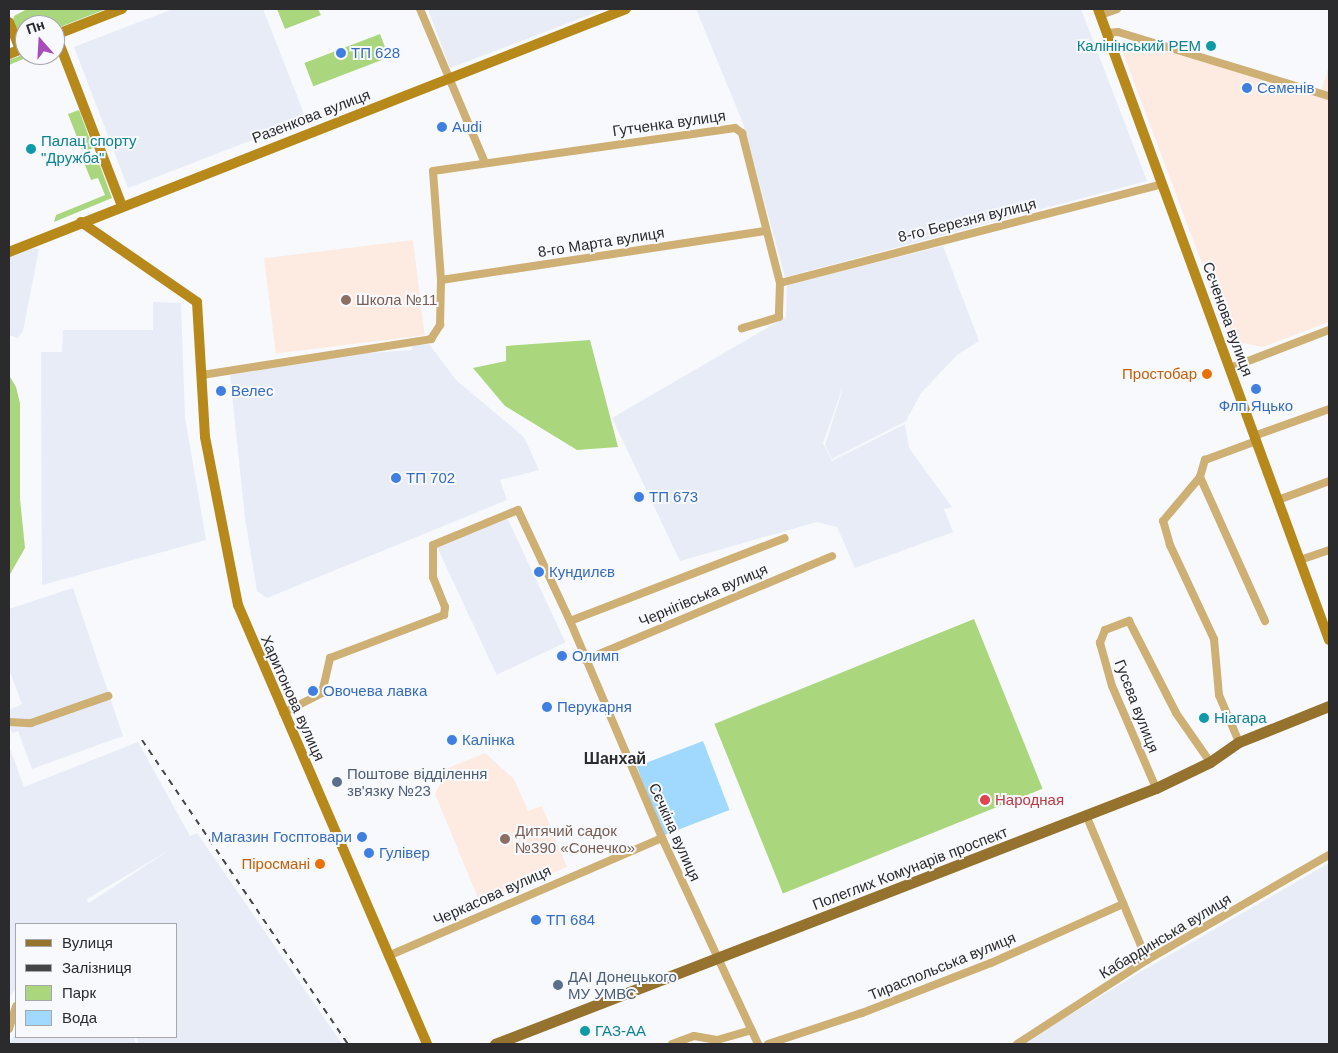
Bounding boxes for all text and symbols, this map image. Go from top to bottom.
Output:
north arrow [15,15,65,65]
text: Пн [24,16,47,37]
place label: Калінінський РЕМ [1077,37,1201,55]
marker: Калінінський РЕМ [1205,40,1217,52]
place label: ТП 628 [351,44,400,62]
marker: ТП 628 [335,47,347,59]
place label: Семенів [1257,79,1314,97]
marker: Семенів [1241,82,1253,94]
street label: Разенкова вулиця [249,85,373,147]
street label: Гутченка вулиця [611,106,727,140]
place label: Audi [452,118,482,136]
marker: Audi [436,121,448,133]
place label: Палац спорту "Дружба" [41,131,136,166]
marker: Палац спорту "Дружба" [25,143,37,155]
street label: 8-го Березня вулиця [896,194,1038,246]
street label: 8-го Марта вулиця [536,223,666,261]
street label: Сєченова вулиця [1199,259,1257,379]
place label: Школа №11 [356,291,437,309]
marker: Школа №11 [340,294,352,306]
place label: Простобар [1122,365,1197,383]
marker: Простобар [1201,368,1213,380]
place label: Велес [231,382,273,400]
marker: Флп Яцько [1250,383,1262,395]
marker: Велес [215,385,227,397]
place label: Флп Яцько [1219,397,1293,415]
place label: ТП 702 [406,469,455,487]
marker: ТП 702 [390,472,402,484]
place label: ТП 673 [649,488,698,506]
marker: ТП 673 [633,491,645,503]
street label: Чернігівська вулиця [636,560,770,630]
place label: Кундилєв [549,563,615,581]
marker: Кундилєв [533,566,545,578]
street label: Харитонова вулиця [257,632,329,764]
place label: Олимп [572,647,619,665]
marker: Олимп [556,650,568,662]
street label: Гусєва вулиця [1111,657,1163,755]
place label: Овочева лавка [323,682,427,700]
marker: Овочева лавка [307,685,319,697]
place label: Перукарня [557,698,632,716]
marker: Перукарня [541,701,553,713]
place label: Ніагара [1214,709,1267,727]
marker: Ніагара [1198,712,1210,724]
place label: Калінка [462,731,515,749]
marker: Калінка [446,734,458,746]
district label: Шанхай [584,749,646,769]
place label: Поштове відділення зв'язку №23 [347,764,487,799]
marker: Поштове відділення зв'язку №23 [331,776,343,788]
street label: Сєчкіна вулиця [645,780,705,884]
place label: Народная [995,791,1064,809]
marker: Народная [979,794,991,806]
place label: Дитячий садок №390 «Сонечко» [515,821,635,856]
street label: Полеглих Комунарів проспект [810,822,1010,914]
place label: Магазин Госптовари [211,828,352,846]
marker: Магазин Госптовари [356,831,368,843]
marker: Дитячий садок №390 «Сонечко» [499,833,511,845]
place label: Гулівер [379,844,430,862]
marker: Гулівер [363,847,375,859]
place label: Піросмані [241,855,310,873]
marker: Піросмані [314,858,326,870]
street label: Черкасова вулиця [430,861,554,929]
street label: Кабардинська вулиця [1096,890,1234,982]
place label: ТП 684 [546,911,595,929]
marker: ТП 684 [530,914,542,926]
legend [15,923,178,1038]
street label: Тираспольська вулиця [866,928,1018,1004]
text: Вулиця [62,934,113,951]
text: Залізниця [62,959,132,976]
place label: ДАІ Донецького МУ УМВС [568,967,677,1002]
marker: ДАІ Донецького МУ УМВС [552,979,564,991]
text: Парк [62,984,96,1001]
text: Вода [62,1009,97,1026]
place label: ГАЗ-АА [595,1022,646,1040]
marker: ГАЗ-АА [579,1025,591,1037]

